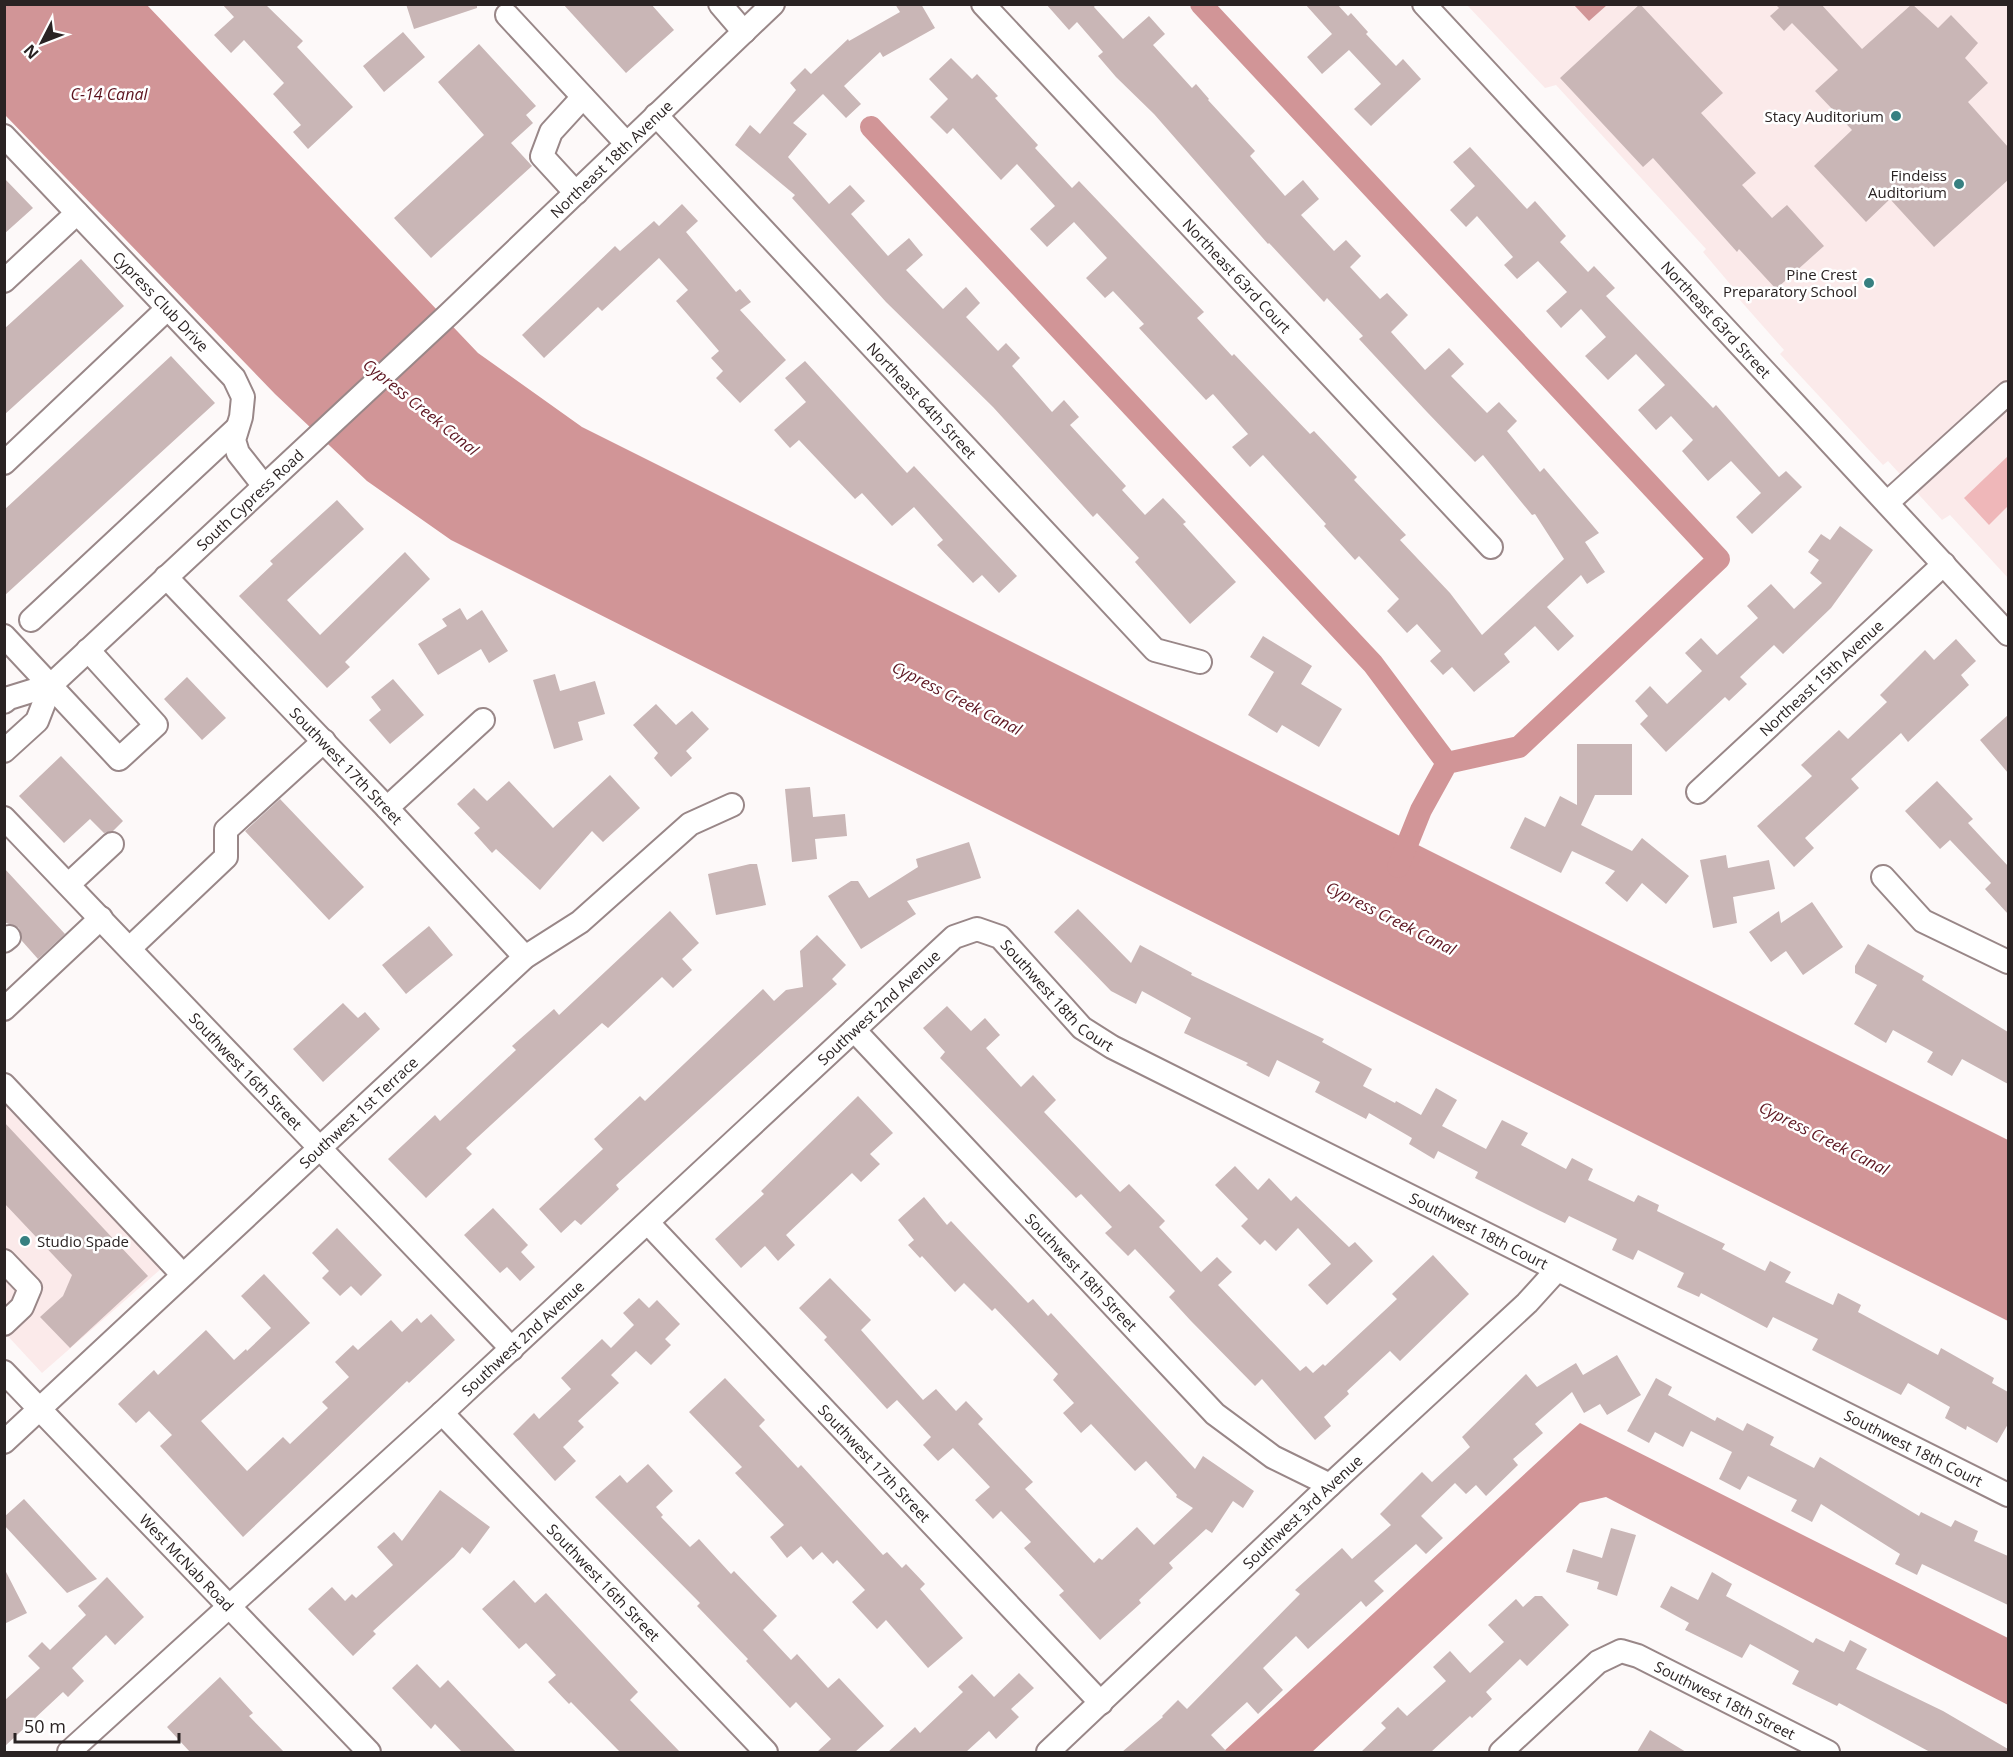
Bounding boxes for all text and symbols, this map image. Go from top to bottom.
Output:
north arrow [12,12,72,72]
text: N [18,40,43,64]
water label: C-14 Canal [71,83,148,105]
street label: Northeast 18th Avenue [546,96,677,222]
place label: Stacy Auditorium [1764,106,1884,126]
marker: Stacy Auditorium [1889,109,1903,123]
place label: Findeiss Auditorium [1868,165,1947,202]
marker: Findeiss Auditorium [1952,177,1966,191]
street label: Northeast 63rd Court [1179,214,1296,337]
street label: Cypress Club Drive [109,247,214,356]
street label: Northeast 63rd Street [1657,257,1776,382]
place label: Pine Crest Preparatory School [1723,264,1857,301]
marker: Pine Crest Preparatory School [1862,276,1876,290]
street label: Northeast 64th Street [863,338,981,463]
water label: Cypress Creek Canal [359,354,484,461]
street label: South Cypress Road [192,445,308,555]
street label: Northeast 15th Avenue [1755,615,1887,740]
water label: Cypress Creek Canal [888,656,1026,741]
street label: Southwest 17th Street [286,703,407,829]
water label: Cypress Creek Canal [1322,876,1460,961]
street label: Southwest 18th Court [997,935,1118,1056]
street label: Southwest 2nd Avenue [813,945,944,1069]
street label: Southwest 16th Street [185,1008,307,1134]
street label: Southwest 1st Terrace [295,1052,422,1173]
water label: Cypress Creek Canal [1755,1096,1893,1181]
street label: Southwest 18th Court [1406,1187,1551,1273]
street label: Southwest 18th Street [1021,1209,1142,1335]
place label: Studio Spade [37,1231,129,1251]
marker: Studio Spade [18,1234,32,1248]
street label: Southwest 2nd Avenue [457,1276,588,1400]
street label: Southwest 17th Street [814,1400,935,1526]
street label: Southwest 18th Court [1841,1405,1986,1491]
street label: Southwest 3rd Avenue [1238,1450,1367,1573]
street label: West McNab Road [135,1509,238,1615]
street label: Southwest 16th Street [543,1519,664,1645]
street label: Southwest 18th Street [1651,1656,1799,1744]
scale bar [15,1706,178,1744]
text: 50 m [24,1714,66,1738]

